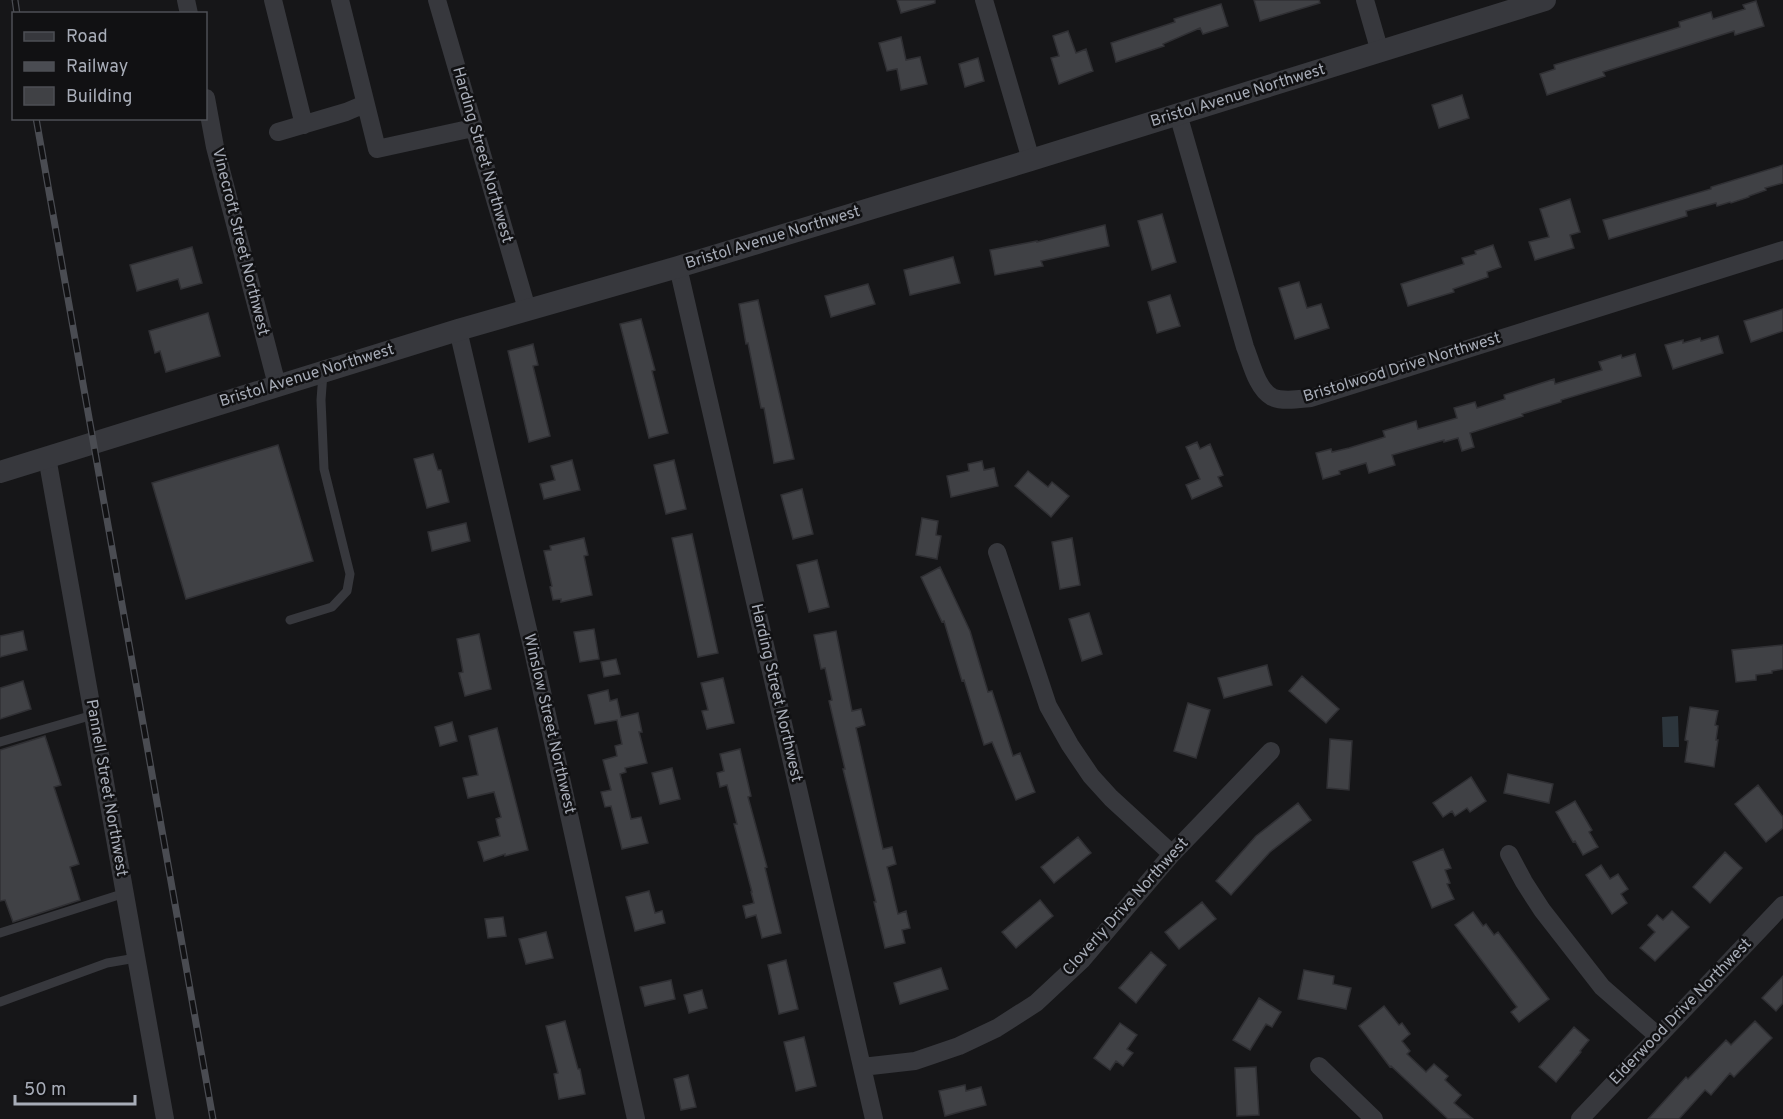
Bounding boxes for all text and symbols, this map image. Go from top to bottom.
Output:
legend [12,12,207,120]
text: Road [66,26,108,49]
text: Railway [66,56,128,79]
street label: Bristol Avenue Northwest [1148,60,1328,132]
street label: Harding Street Northwest [447,65,517,245]
text: Building [66,86,132,109]
street label: Vinecroft Street Northwest [207,146,273,338]
street label: Bristol Avenue Northwest [683,202,863,274]
street label: Bristolwood Drive Northwest [1301,328,1503,408]
street label: Bristol Avenue Northwest [217,340,397,412]
street label: Harding Street Northwest [746,602,806,784]
street label: Winslow Street Northwest [519,632,579,816]
street label: Pannell Street Northwest [81,698,131,878]
street label: Cloverly Drive Northwest [1059,834,1193,980]
street label: Elderwood Drive Northwest [1606,934,1756,1090]
scale bar [15,1068,135,1106]
text: 50 m [24,1079,66,1102]

